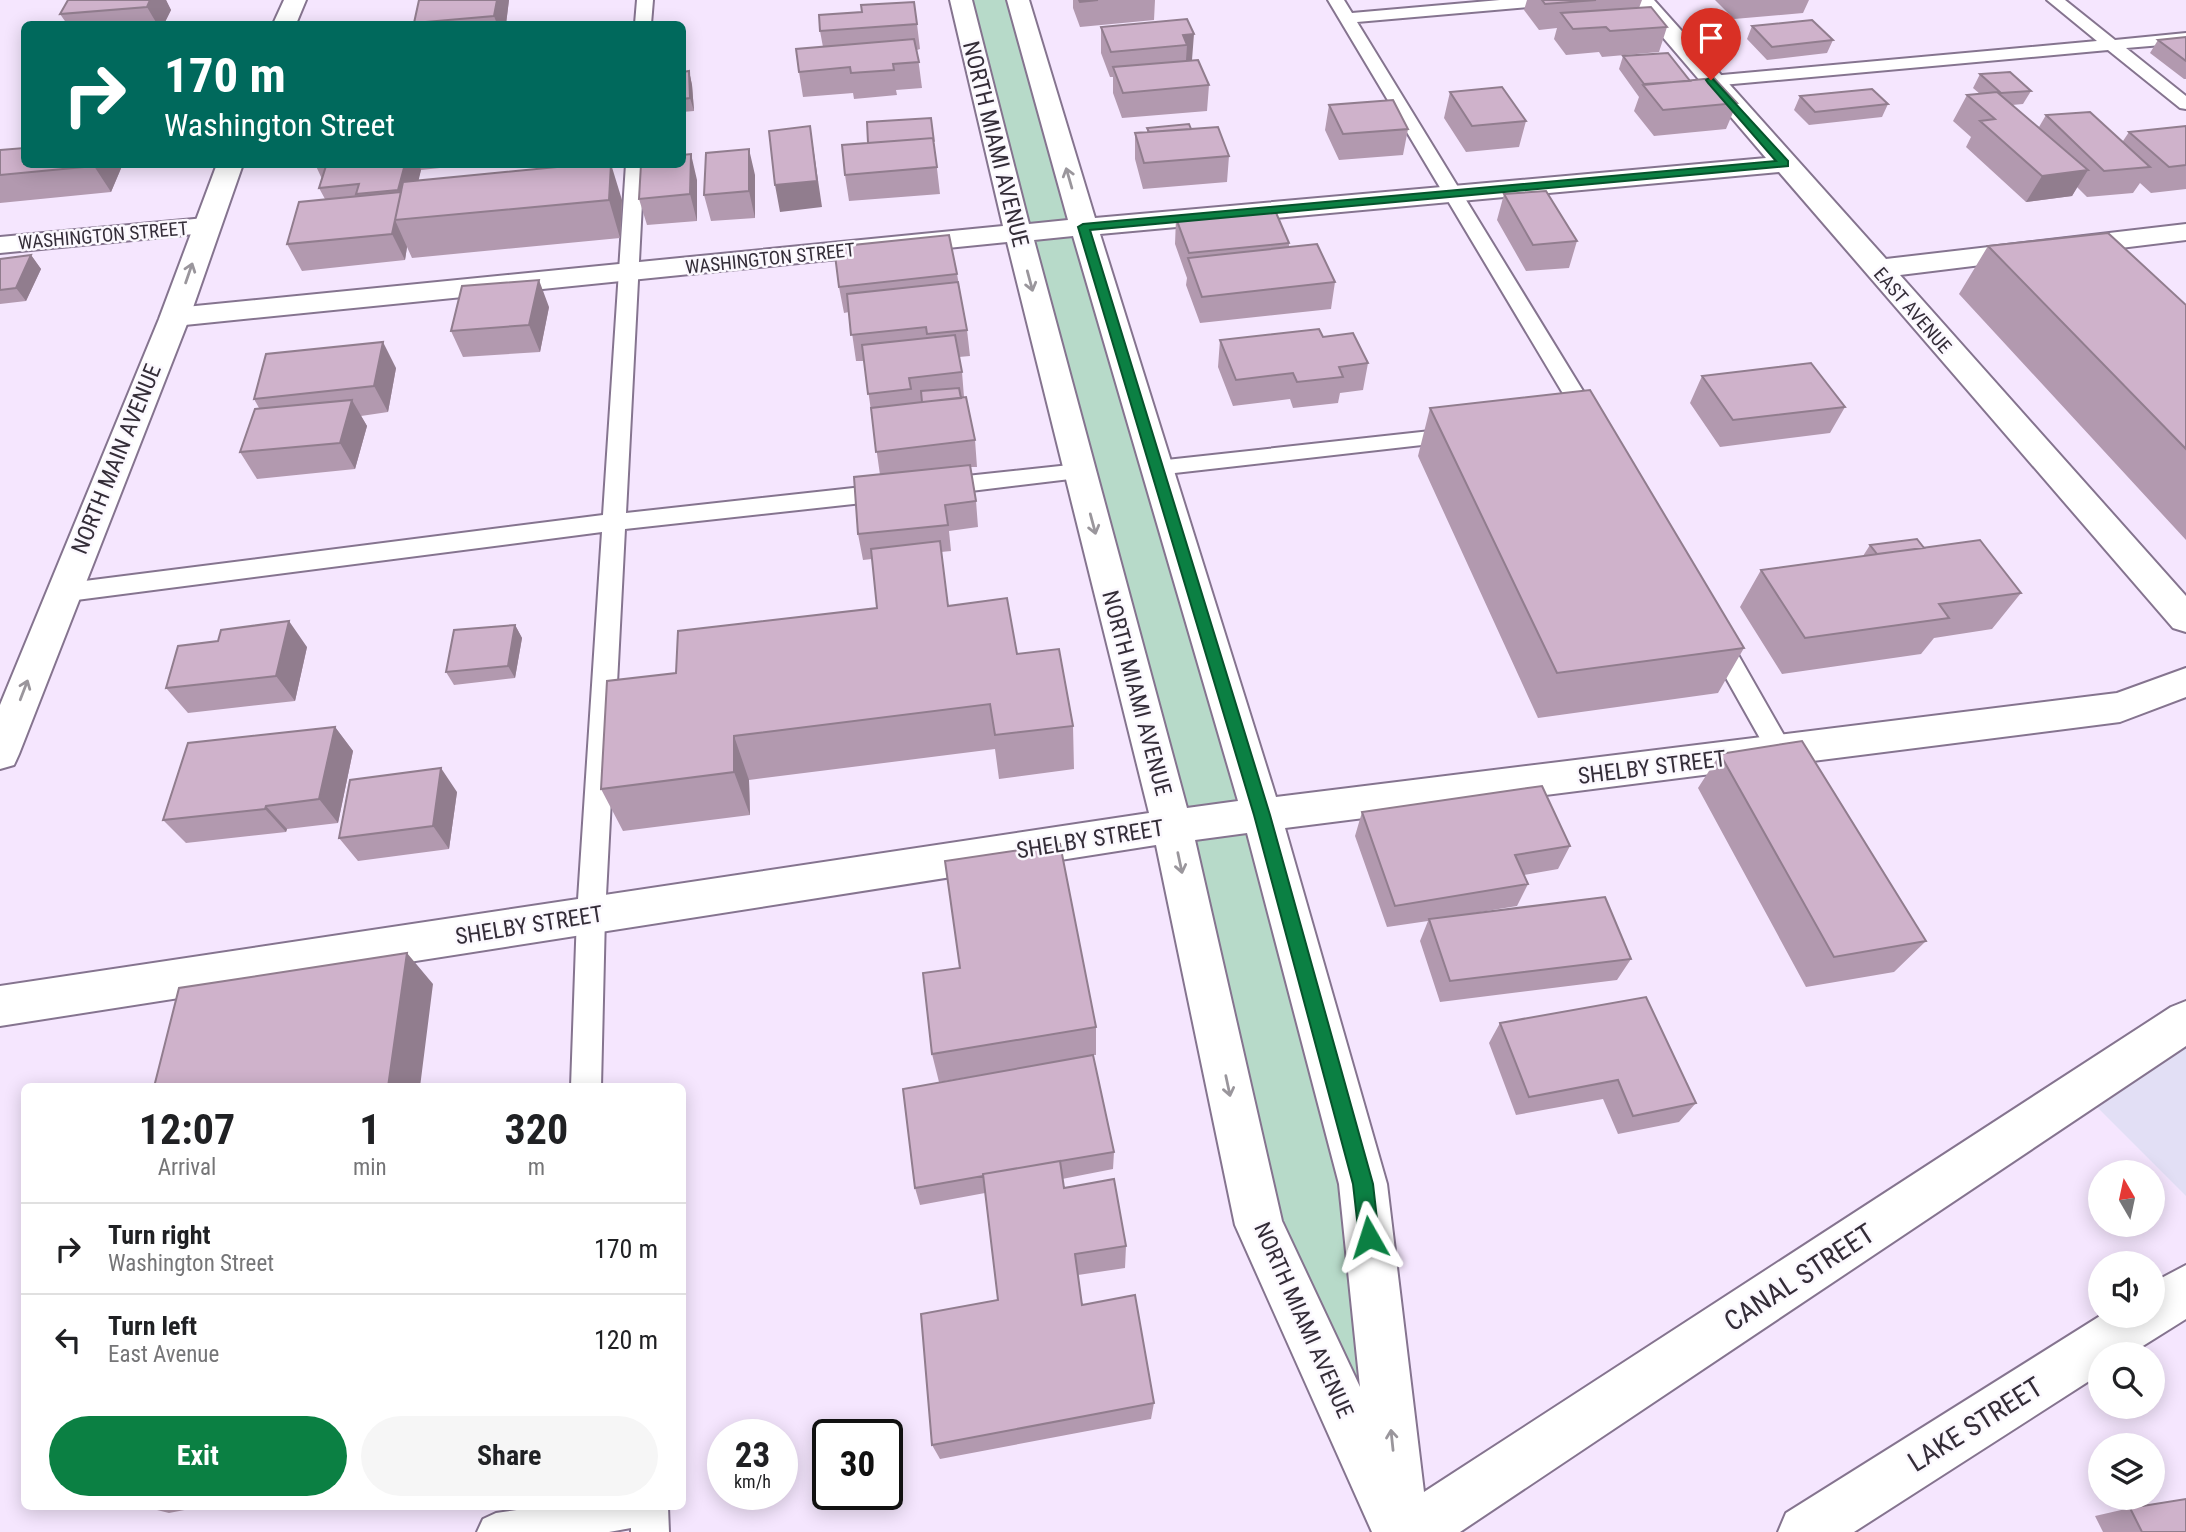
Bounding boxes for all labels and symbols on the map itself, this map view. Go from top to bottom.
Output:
pin [1681,8,1741,80]
street label: NORTH MIAMI AVENUE [957,38,1034,250]
one-way arrow [1062,167,1075,189]
street label: WASHINGTON STREET [17,217,189,254]
street label: WASHINGTON STREET [684,238,856,279]
one-way arrow [184,263,197,285]
street label: EAST AVENUE [1869,263,1956,358]
one-way arrow [1024,269,1037,291]
street label: NORTH MAIN AVENUE [66,360,167,558]
one-way arrow [1087,513,1100,535]
street label: NORTH MIAMI AVENUE [1096,588,1177,799]
one-way arrow [19,679,32,701]
street label: SHELBY STREET [1576,745,1728,790]
street label: SHELBY STREET [1014,815,1166,864]
one-way arrow [1174,852,1187,874]
street label: SHELBY STREET [453,901,605,950]
one-way arrow [1222,1074,1236,1097]
north arrow [2088,1160,2165,1237]
position arrow [1332,1200,1406,1274]
street label: CANAL STREET [1718,1217,1880,1338]
street label: NORTH MIAMI AVENUE [1248,1218,1359,1422]
street label: LAKE STREET [1902,1370,2048,1479]
speed limit sign: 30 [812,1419,903,1510]
one-way arrow [1385,1429,1398,1452]

